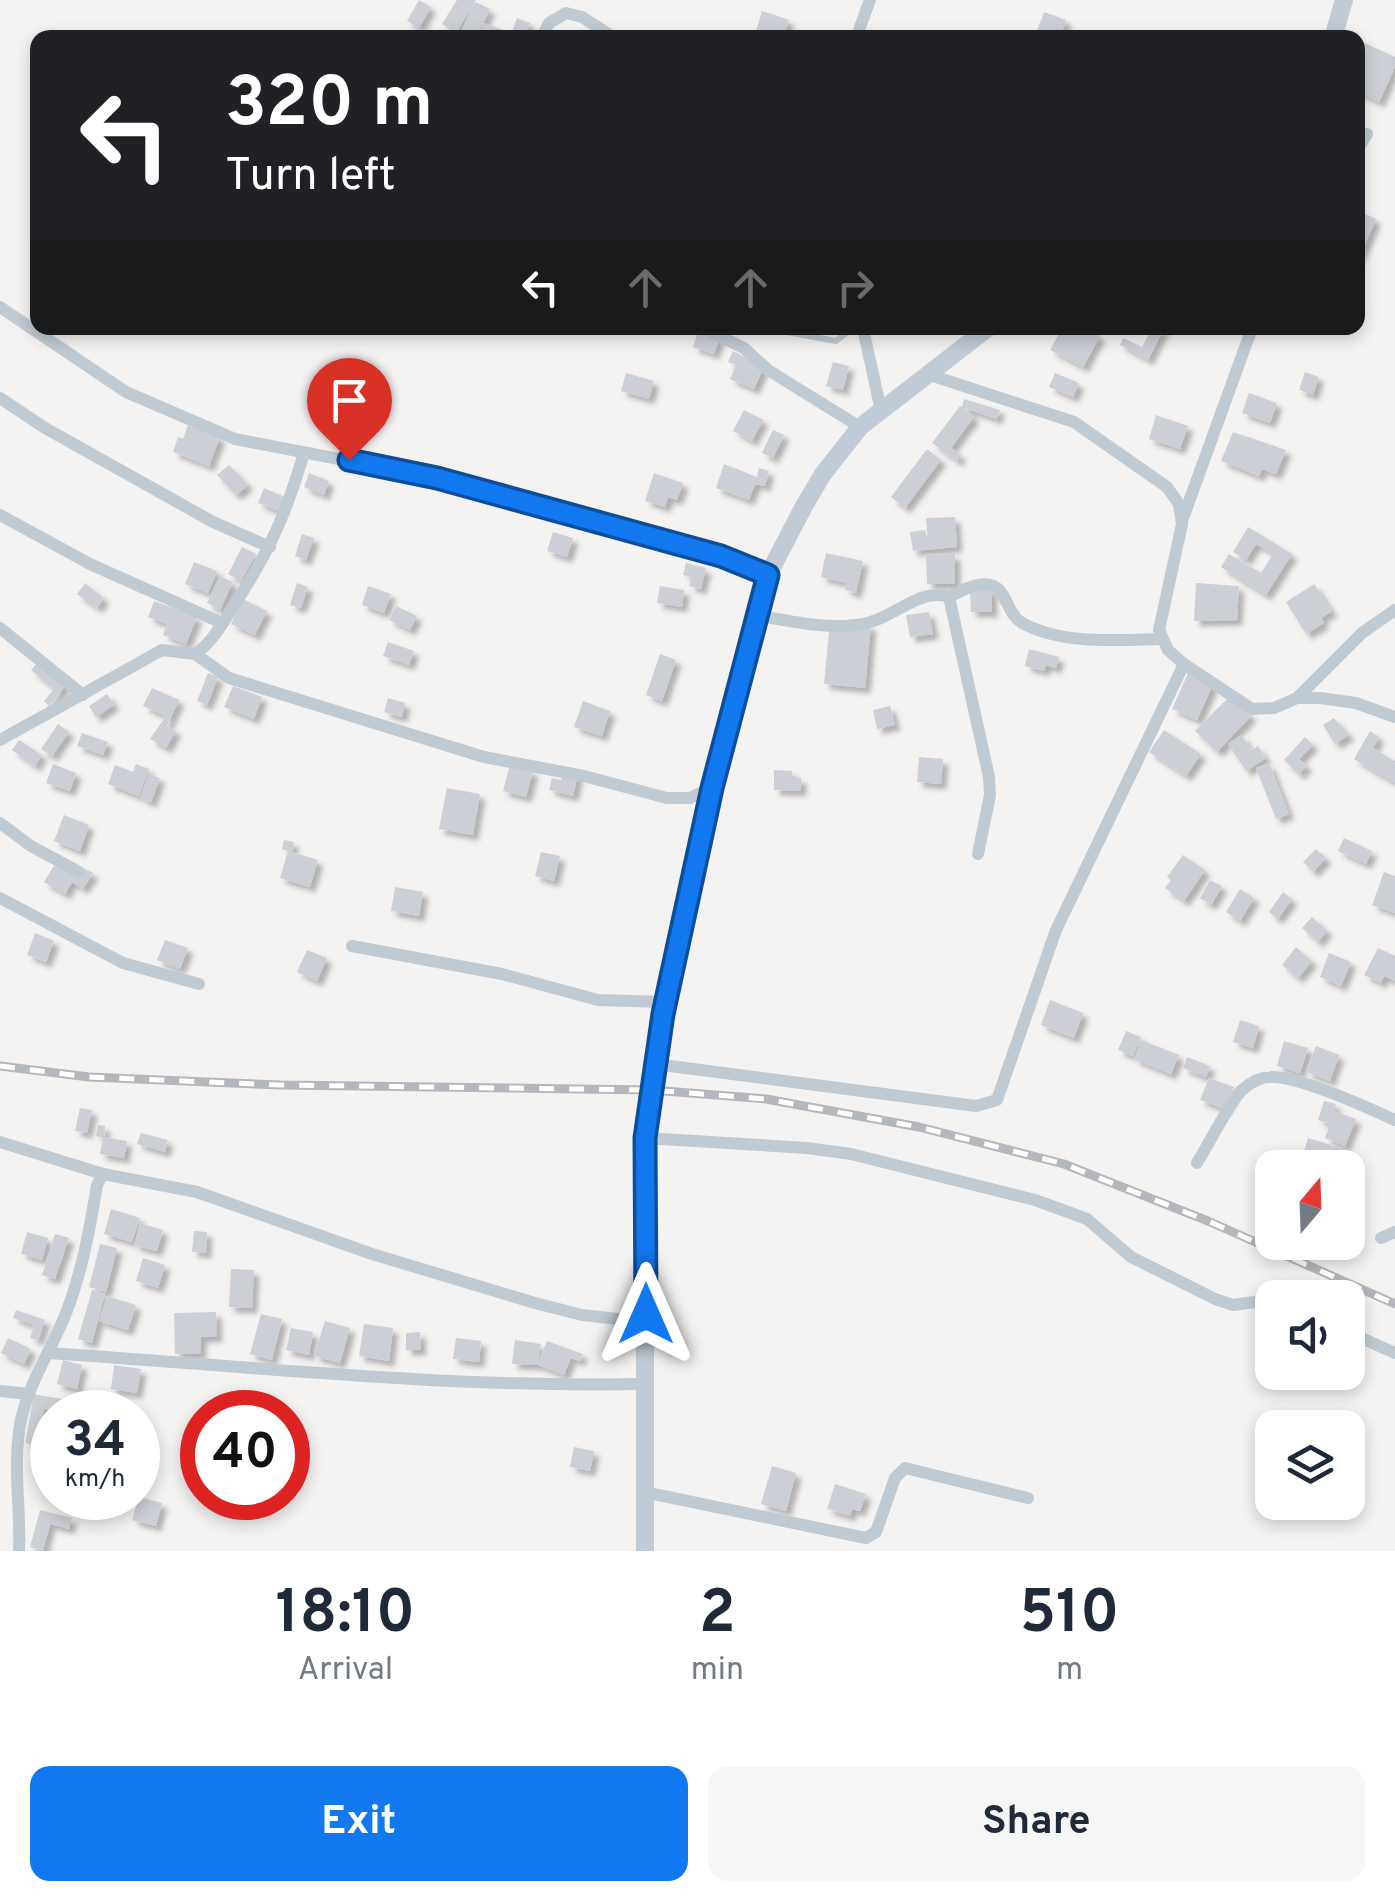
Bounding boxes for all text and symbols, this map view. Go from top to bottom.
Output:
text: 320 m [225,62,433,151]
icon: left [60,70,190,200]
text: Turn left [225,149,396,206]
icon: left [513,260,568,315]
icon: ahead [618,260,673,315]
icon: ahead [723,260,778,315]
icon: right [828,260,883,315]
pin [307,358,392,461]
icon: arrive [322,373,377,428]
north arrow [1255,1150,1365,1260]
map controls [1255,1150,1365,1520]
position arrow [594,1262,698,1366]
button: sound [1255,1280,1365,1390]
speed limit sign: 40 [180,1390,310,1520]
button: layers [1255,1410,1365,1520]
text: 34 [64,1411,126,1474]
text: km/h [65,1464,125,1496]
text: 18:10 [275,1578,415,1654]
text: 2 [699,1578,736,1654]
text: 510 [1019,1578,1120,1654]
text: Arrival [298,1651,393,1691]
text: min [691,1651,744,1691]
text: m [1056,1651,1083,1691]
button: Exit [30,1766,688,1881]
button: Share [708,1766,1365,1881]

